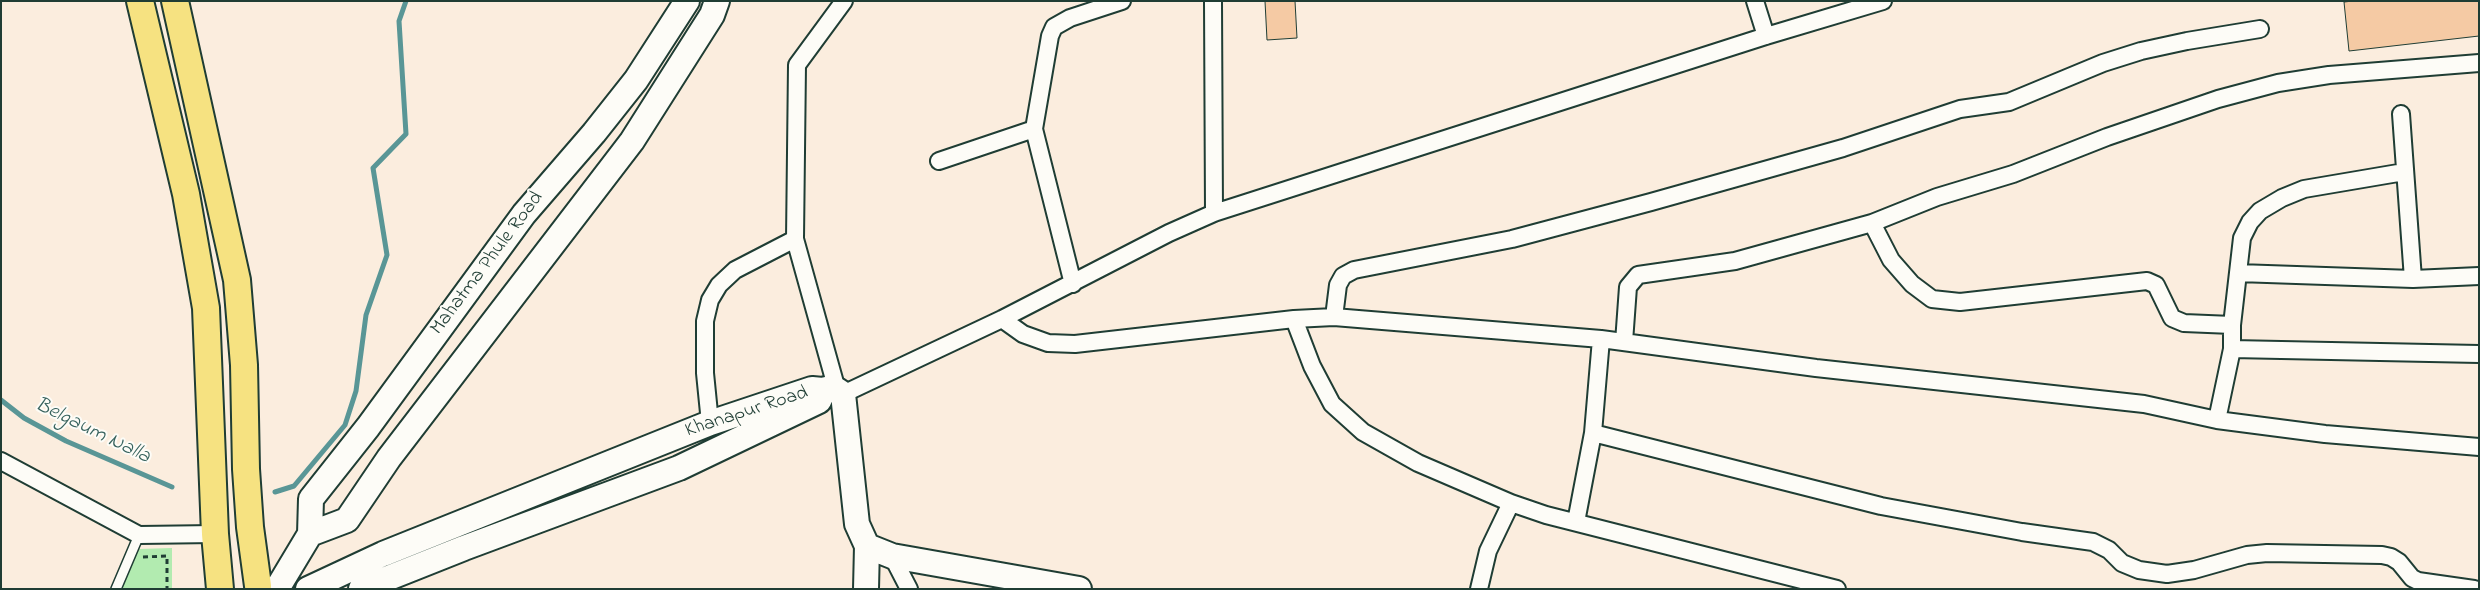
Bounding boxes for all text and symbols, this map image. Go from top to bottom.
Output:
street label: Mahatma Phule Road [426,188,550,340]
street label: Khanapur Road [683,382,811,444]
water label: Belgaum Nalla [30,393,154,471]

